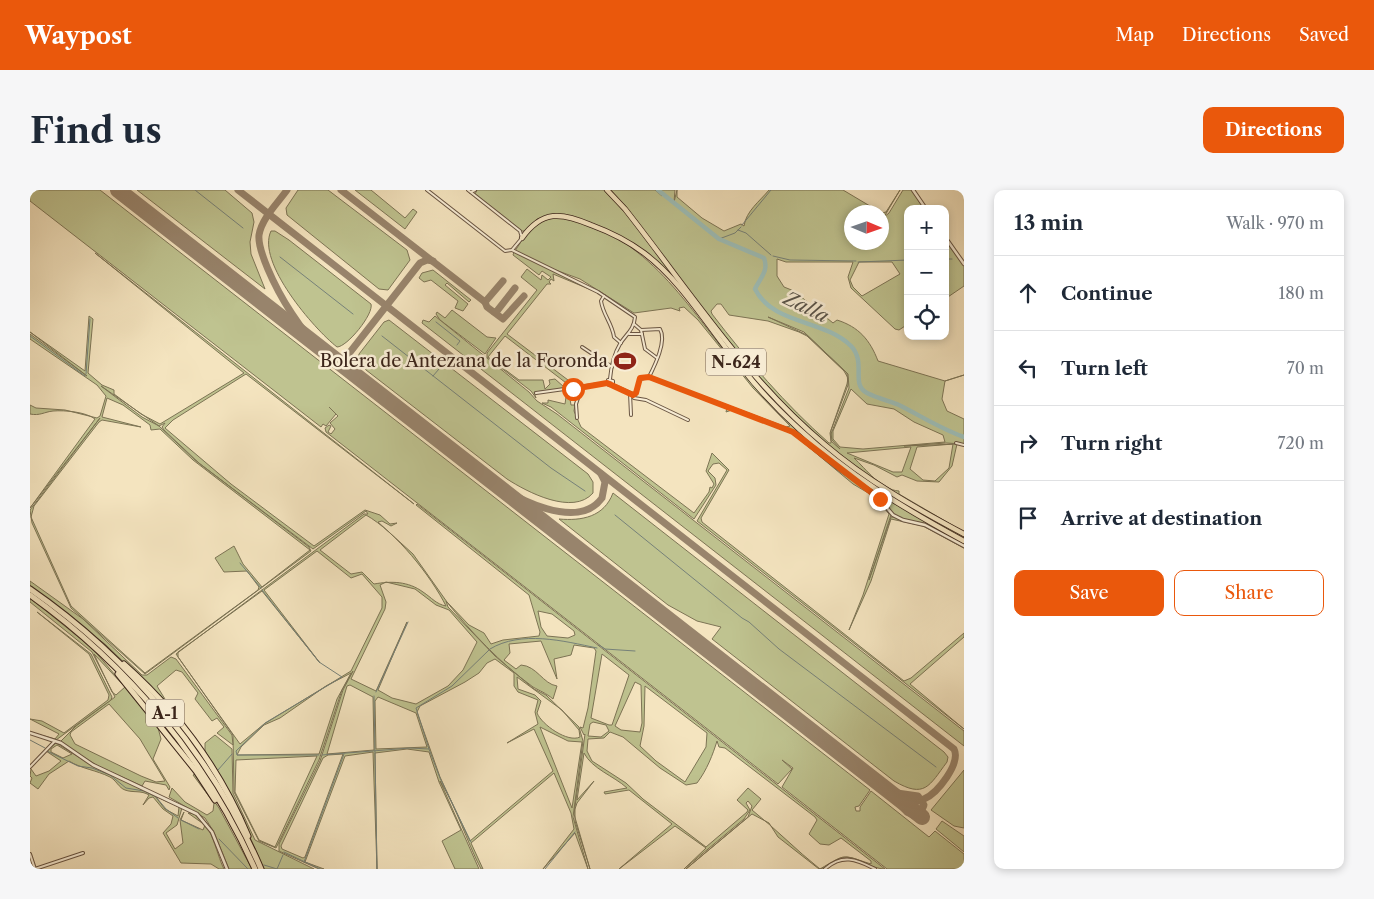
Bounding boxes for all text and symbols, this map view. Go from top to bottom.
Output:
text: Waypost [25,21,132,50]
text: Map [1115,24,1154,46]
text: Directions [1182,24,1271,46]
text: Saved [1299,24,1349,46]
button: Directions [1203,107,1344,153]
text: Find us [30,109,162,152]
north arrow [844,205,889,250]
map controls [904,205,949,340]
button: + [904,205,949,250]
text: 13 min [1014,210,1083,235]
text: Walk · 970 m [1226,213,1324,233]
button: − [904,250,949,295]
icon: ahead [1014,279,1042,307]
text: Continue [1061,282,1153,305]
text: 180 m [1278,283,1324,303]
water label: Zalla [779,286,833,328]
button: locate [904,295,949,340]
sports icon: Bolera de Antezana de la Foronda [612,348,638,374]
road number: N-624 [706,348,766,376]
place label: Bolera de Antezana de la Foronda [320,350,608,372]
icon: left [1014,354,1042,382]
text: Turn left [1061,357,1148,380]
text: 70 m [1287,358,1324,378]
route start [562,378,585,401]
icon: right [1014,429,1042,457]
text: Turn right [1061,432,1162,455]
text: 720 m [1278,433,1324,453]
route end [869,488,892,511]
icon: arrive [1014,504,1042,532]
text: Arrive at destination [1061,507,1262,530]
button: Save [1014,570,1164,616]
button: Share [1174,570,1324,616]
road number: A-1 [146,699,184,726]

